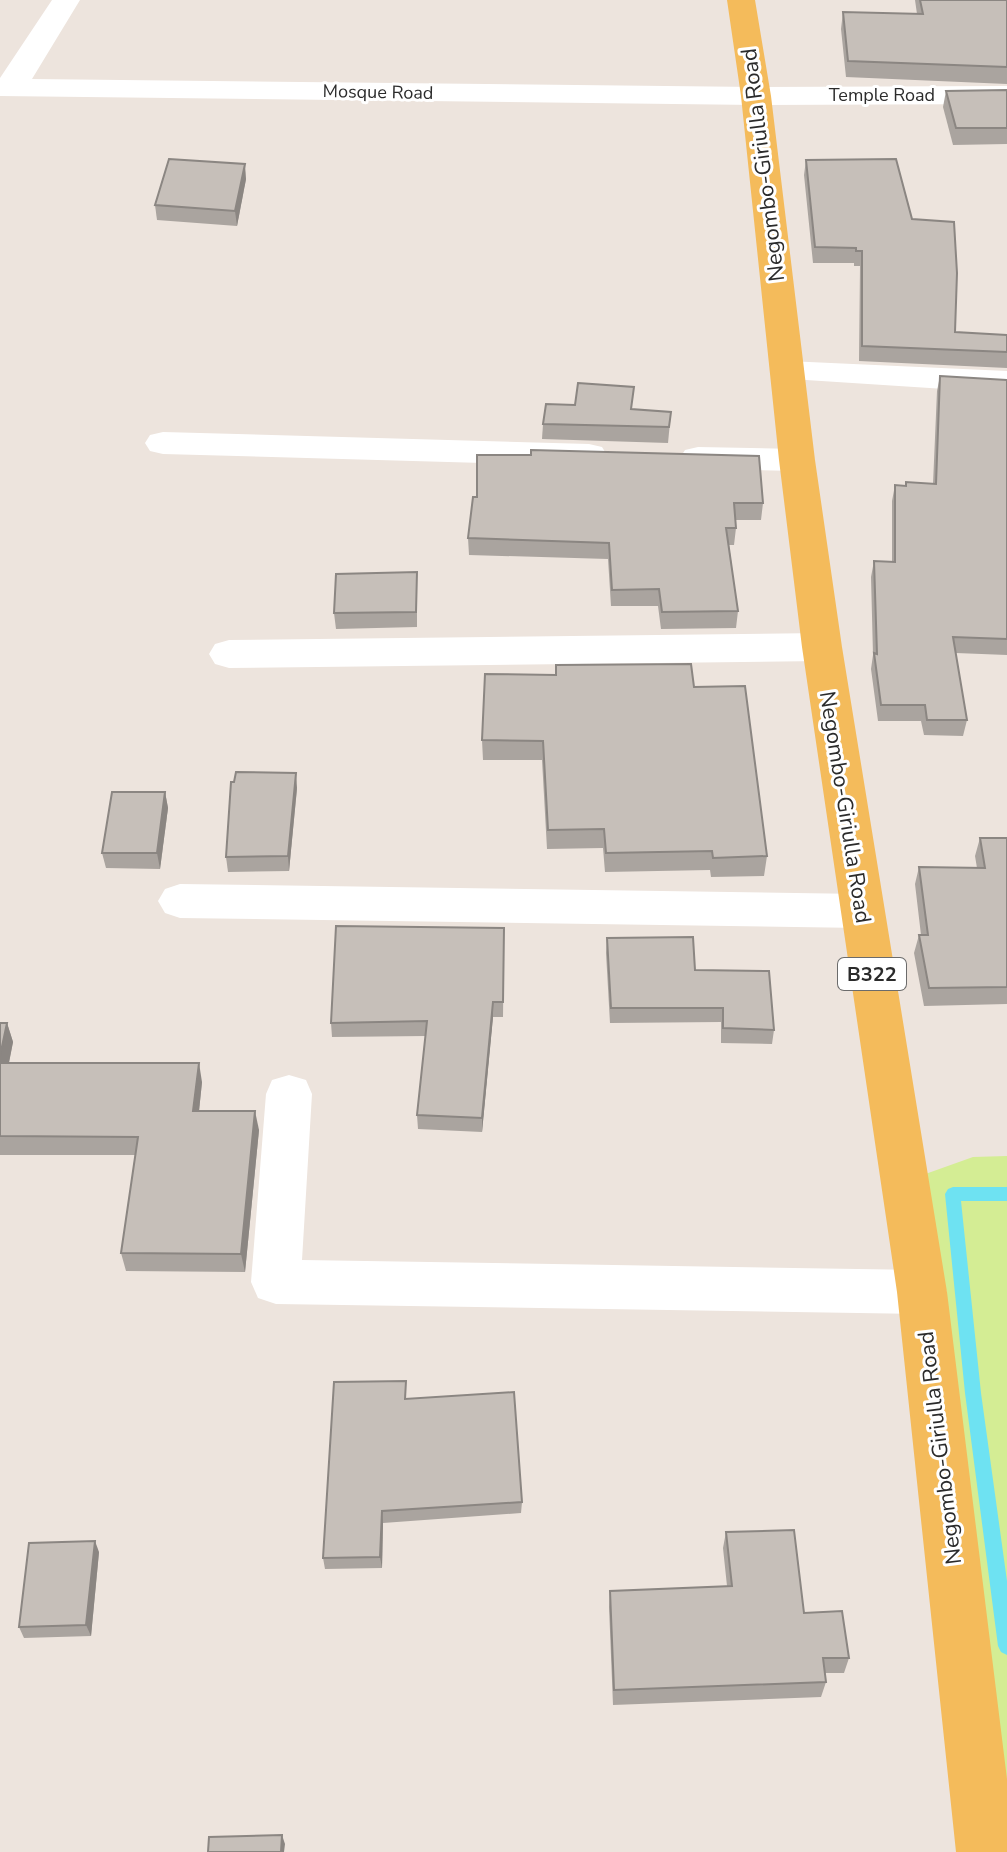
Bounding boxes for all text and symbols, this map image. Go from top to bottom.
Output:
street label: Negombo-Giriulla Road [734,47,792,283]
street label: Mosque Road [322,79,434,105]
street label: Temple Road [829,83,935,107]
street label: Negombo-Giriulla Road [812,689,878,925]
road number: B322 [838,958,906,990]
street label: Negombo-Giriulla Road [911,1330,969,1566]

